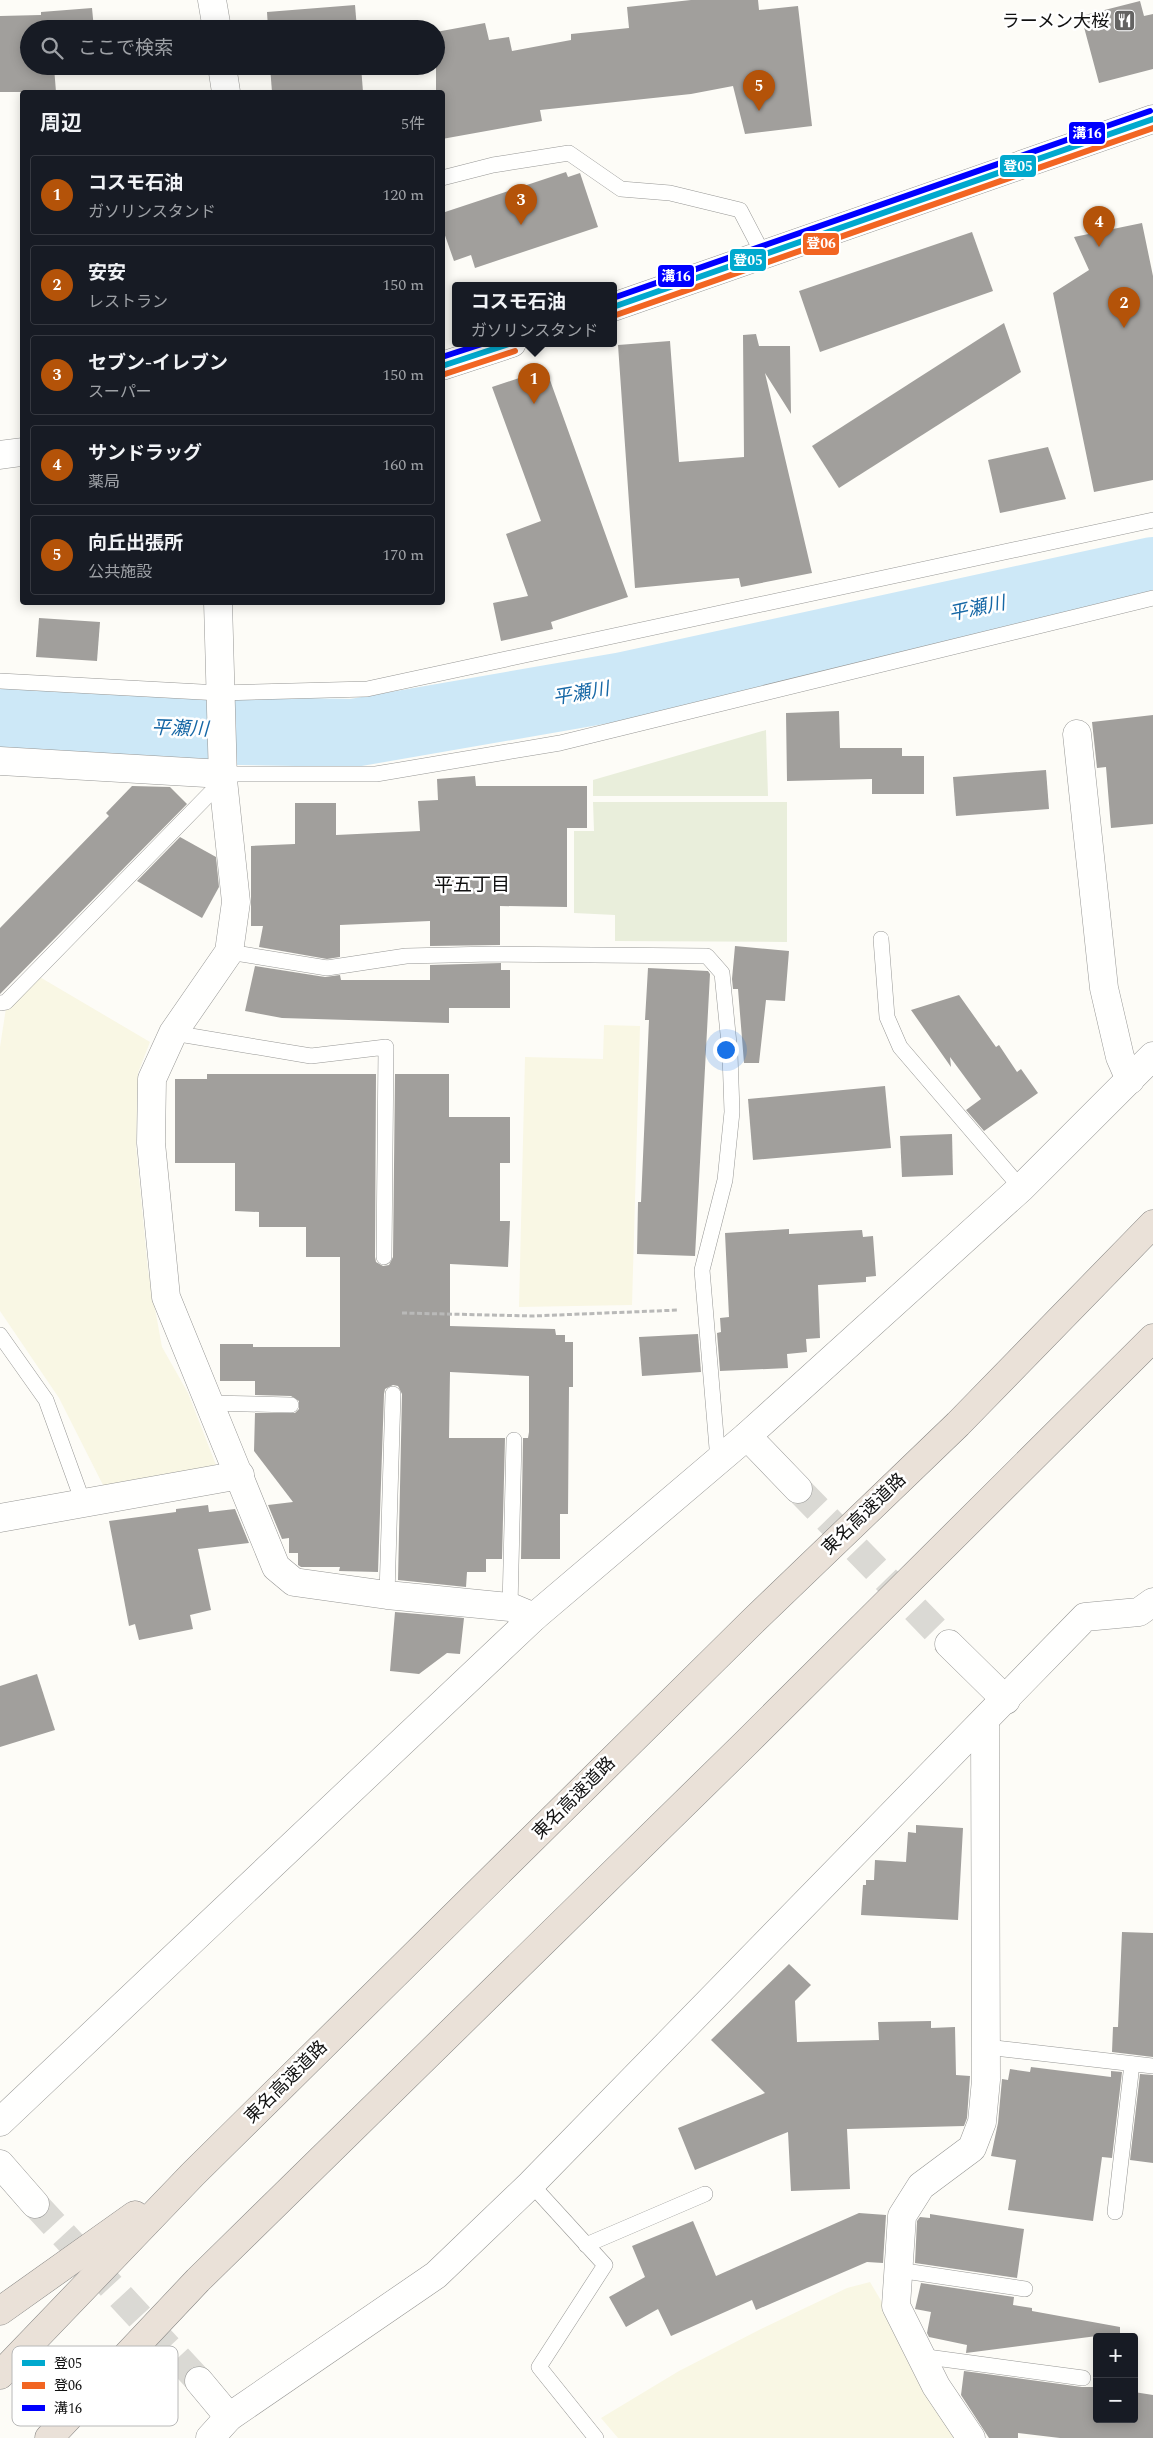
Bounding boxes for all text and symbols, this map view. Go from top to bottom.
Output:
place label: ラーメン大桜 [1002,8,1109,35]
restaurant icon: ラーメン大桜 [1113,9,1137,33]
search box [20,20,445,75]
icon: search [38,34,66,62]
text: ここで検索 [78,34,173,63]
pin: 5 [743,70,775,111]
text: 周辺 [40,108,82,140]
text: 5件 [401,112,425,136]
line badge: 溝16 [1068,121,1106,145]
text: 溝16 [1072,123,1102,144]
line badge: 登05 [999,154,1037,178]
text: 登05 [1003,156,1033,177]
text: コスモ石油 [88,169,183,198]
text: 1 [53,183,61,207]
text: 120 m [382,183,424,207]
pin: 3 [505,184,537,225]
text: ガソリンスタンド [88,200,216,224]
pin: 4 [1083,206,1115,247]
line badge: 登06 [802,232,840,256]
text: 登06 [806,233,836,254]
line badge: 登05 [729,248,767,272]
text: 登05 [733,250,763,271]
text: 安安 [88,259,126,288]
line badge: 溝16 [657,264,695,288]
text: 溝16 [661,266,691,287]
text: 2 [53,273,61,297]
text: 150 m [382,273,424,297]
popup [452,282,617,347]
pin: 2 [1108,287,1140,328]
text: コスモ石油 [471,288,566,317]
text: レストラン [88,290,168,314]
text: ガソリンスタンド [471,319,598,343]
text: セブン-イレブン [88,349,228,378]
text: 3 [53,363,61,387]
text: 150 m [382,363,424,387]
pin: 1 [518,363,550,404]
text: スーパー [88,380,152,404]
text: サンドラッグ [88,439,202,468]
text: 4 [53,453,61,477]
text: 160 m [382,453,424,477]
text: 薬局 [88,470,120,494]
text: 向丘出張所 [88,529,183,558]
text: 5 [53,543,61,567]
text: 170 m [382,543,424,567]
text: 公共施設 [88,560,152,584]
water label: 平瀬川 [946,588,1010,629]
water label: 平瀬川 [550,674,614,713]
water label: 平瀬川 [151,714,211,745]
district label: 平五丁目 [434,871,510,900]
your location [713,1037,739,1063]
street label: 東名高速道路 [816,1467,912,1561]
street label: 東名高速道路 [526,1750,622,1846]
street label: 東名高速道路 [238,2034,334,2130]
map controls [1093,2333,1138,2423]
button: + [1093,2333,1138,2378]
legend [12,2346,178,2426]
text: 登05 [54,2353,82,2374]
text: 登06 [54,2375,82,2396]
button: − [1093,2378,1138,2423]
text: 溝16 [54,2398,82,2419]

